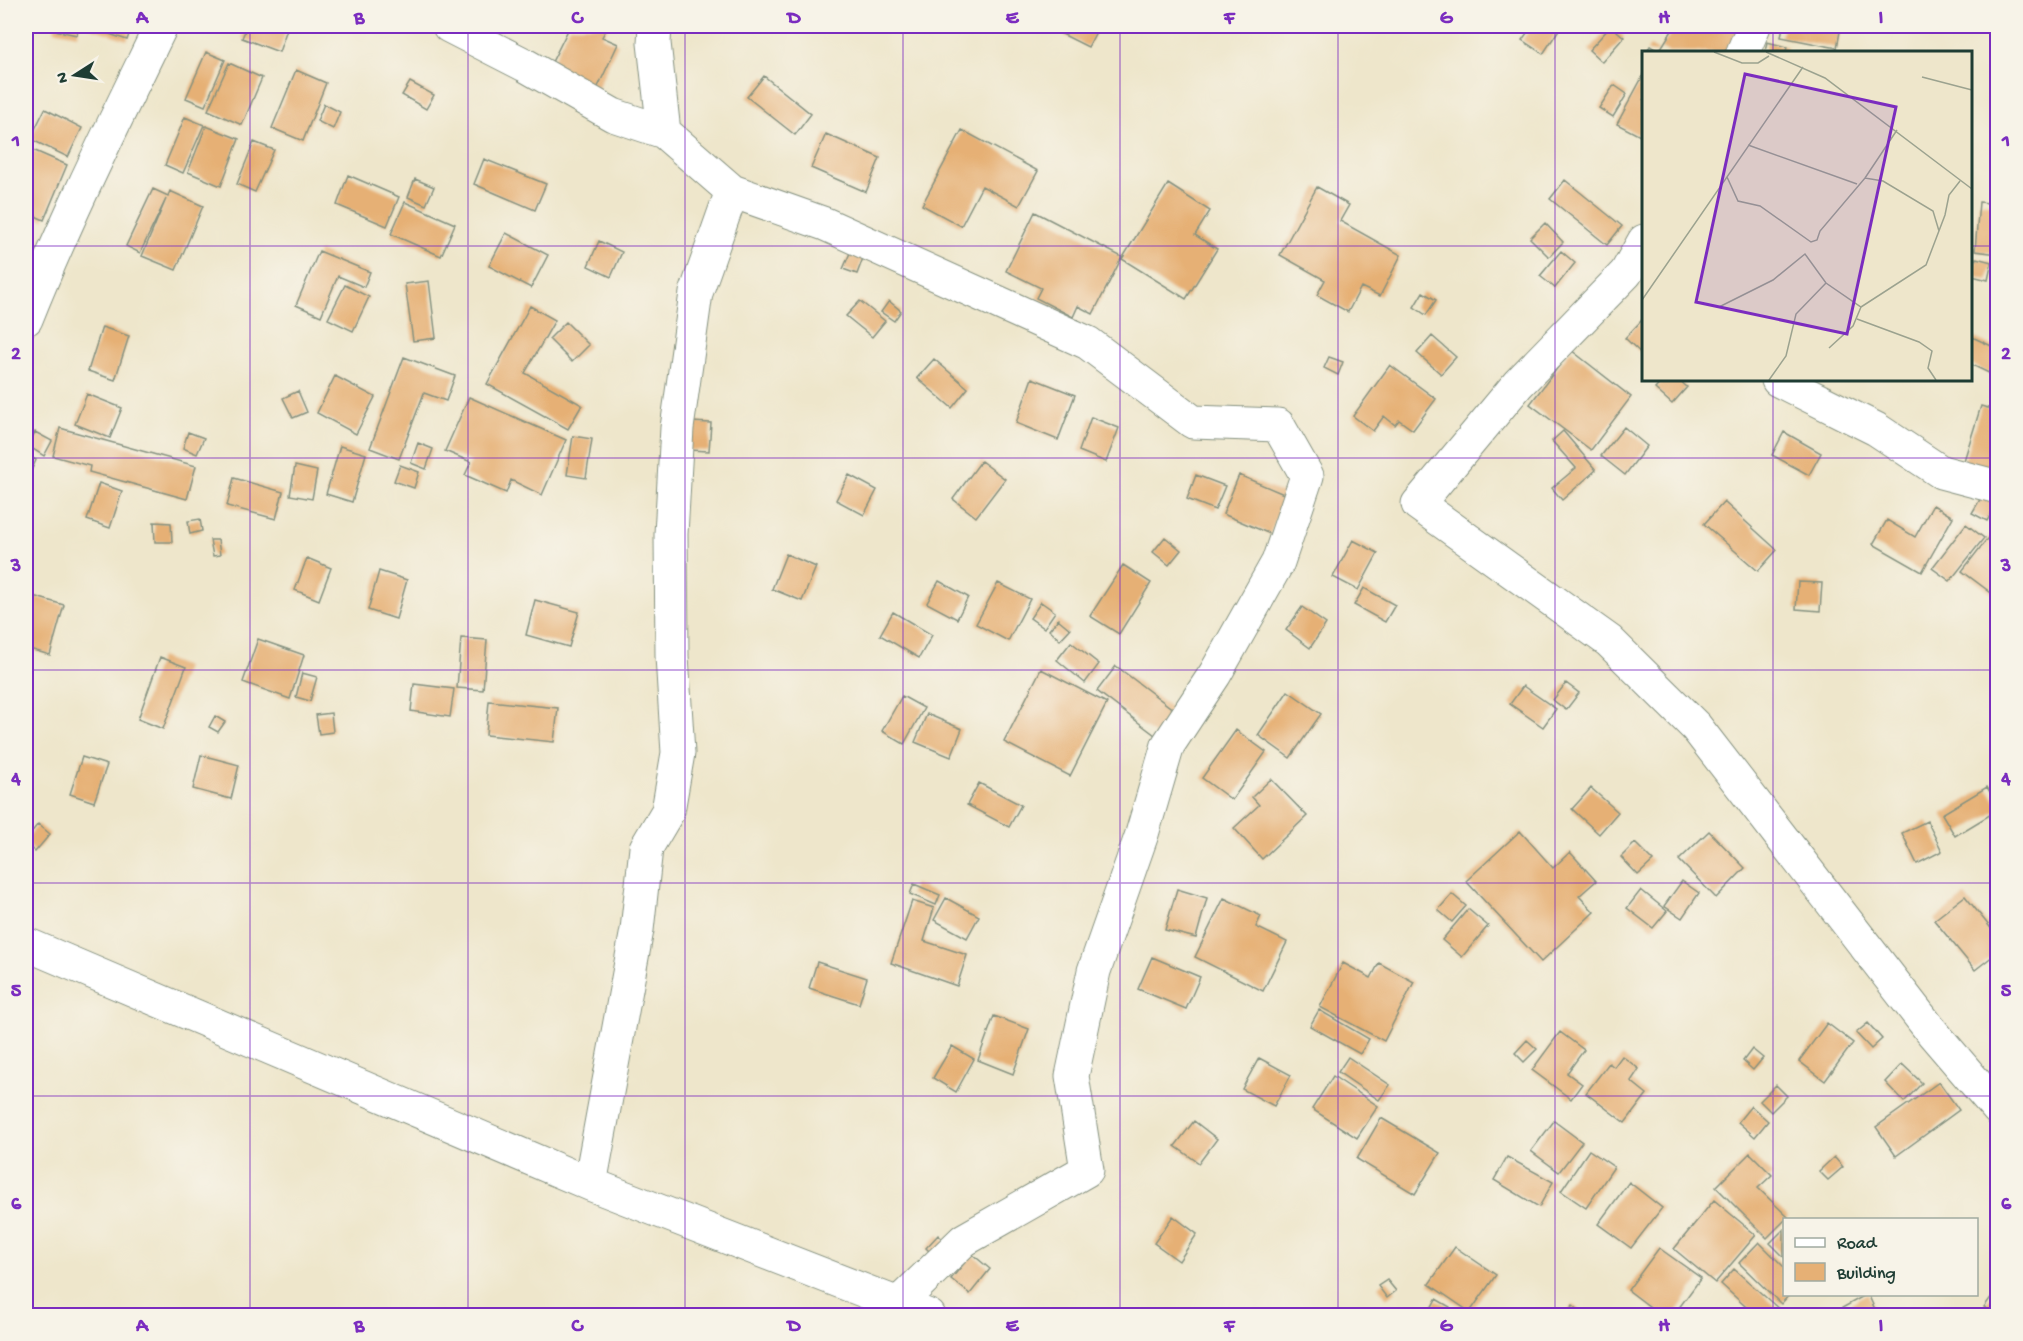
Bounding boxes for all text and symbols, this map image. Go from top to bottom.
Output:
text: A [135,8,150,31]
text: B [353,8,365,31]
text: C [571,8,585,31]
text: D [785,8,801,31]
text: E [1006,8,1020,31]
text: F [1223,8,1236,31]
text: G [1440,8,1454,31]
text: H [1658,8,1670,31]
text: I [1879,8,1884,31]
north arrow [45,45,105,105]
inset map [1642,51,1972,381]
text: N [53,70,74,84]
text: 1 [11,131,20,154]
text: 1 [2001,131,2010,154]
text: 2 [11,344,21,367]
text: 2 [2001,344,2011,367]
text: 3 [10,556,21,579]
text: 3 [2000,556,2011,579]
text: 4 [10,769,21,792]
text: 4 [2000,769,2011,792]
text: 5 [11,981,22,1004]
text: 5 [2001,981,2012,1004]
text: 6 [11,1194,22,1217]
text: 6 [2001,1194,2012,1217]
legend [1783,1218,1978,1296]
text: Road [1837,1234,1878,1255]
text: Building [1836,1264,1896,1285]
text: A [135,1316,150,1339]
text: B [353,1316,365,1339]
text: C [571,1316,585,1339]
text: D [785,1316,801,1339]
text: E [1006,1316,1020,1339]
text: F [1223,1316,1236,1339]
text: G [1440,1316,1454,1339]
text: H [1658,1316,1670,1339]
text: I [1879,1316,1884,1339]

